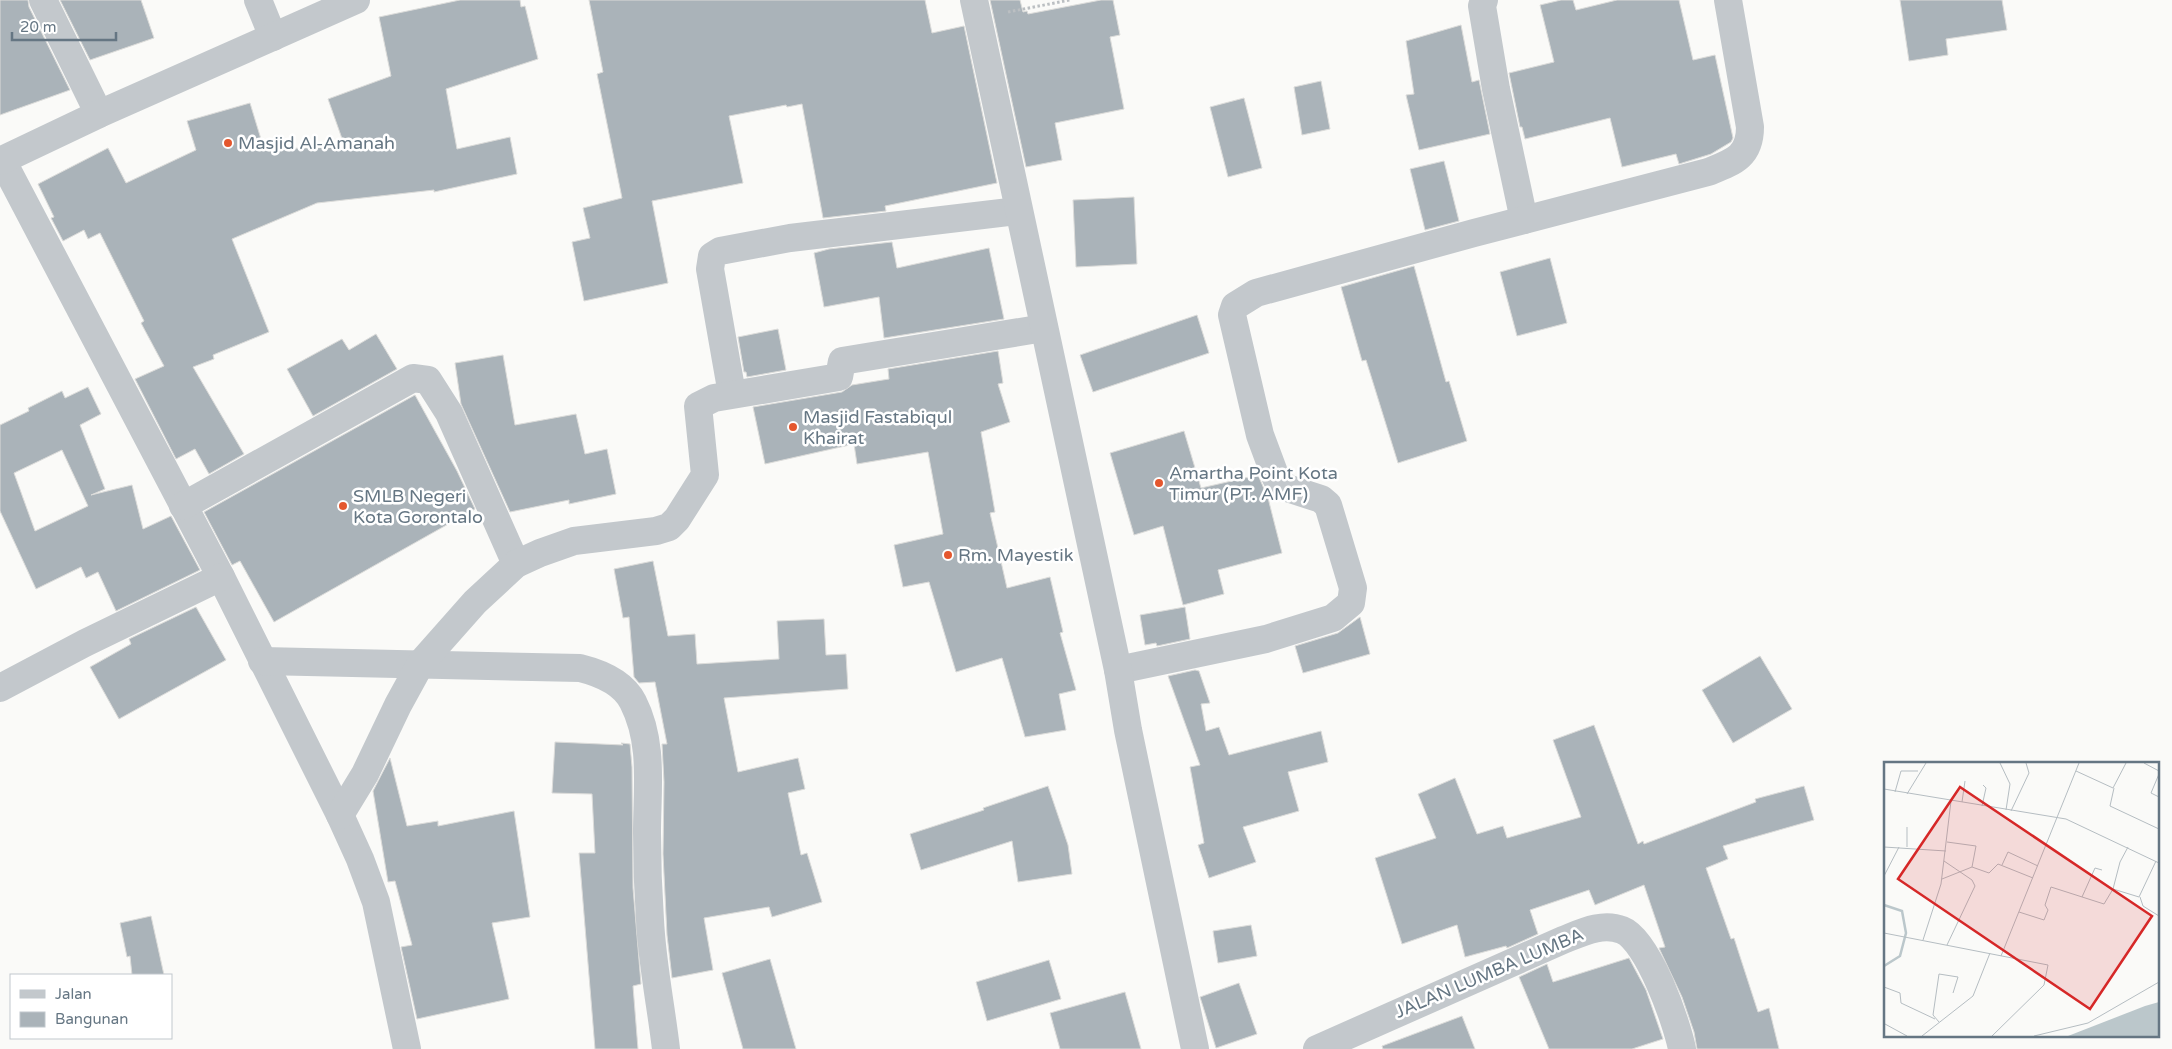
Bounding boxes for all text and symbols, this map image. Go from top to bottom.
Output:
scale bar [12,10,116,42]
text: 20 m [20,18,57,36]
place label: Masjid Al-Amanah [238,132,395,154]
marker: Masjid Al-Amanah [222,137,234,149]
place label: Masjid Fastabiqul Khairat [803,406,952,449]
marker: Masjid Fastabiqul Khairat [787,421,799,433]
place label: Amartha Point Kota Timur (PT. AMF) [1169,462,1338,505]
marker: Amartha Point Kota Timur (PT. AMF) [1153,477,1165,489]
place label: SMLB Negeri Kota Gorontalo [353,485,483,528]
marker: SMLB Negeri Kota Gorontalo [337,500,349,512]
place label: Rm. Mayestik [958,544,1074,566]
marker: Rm. Mayestik [942,549,954,561]
inset map [1884,762,2160,1036]
street label: JALAN LUMBA LUMBA [1391,923,1587,1023]
legend [10,974,172,1039]
text: Jalan [55,985,92,1003]
text: Bangunan [55,1010,128,1028]

